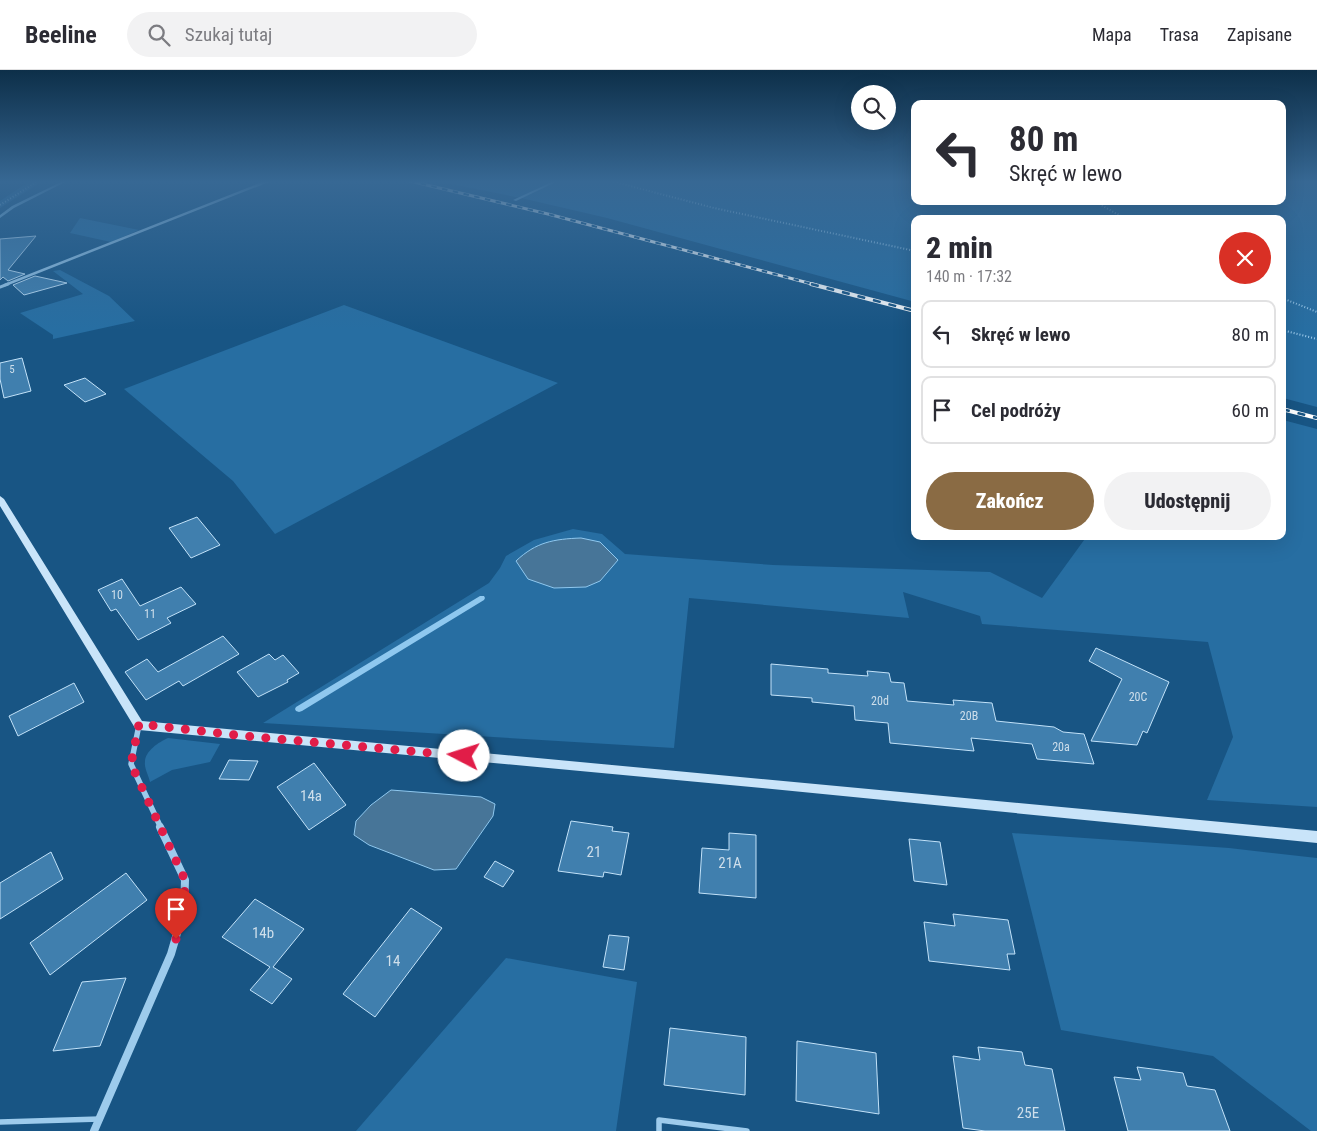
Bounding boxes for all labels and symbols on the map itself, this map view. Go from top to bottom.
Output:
house number: 5 [9,363,15,376]
house number: 10 [111,588,123,602]
house number: 11 [144,607,156,621]
house number: 20C [1129,690,1148,704]
house number: 20d [871,694,889,708]
house number: 20B [960,709,978,723]
position arrow [437,729,489,781]
house number: 20a [1052,740,1070,754]
house number: 14a [300,787,322,805]
house number: 21 [587,843,601,861]
house number: 21A [718,854,742,872]
pin [155,888,197,939]
house number: 14b [252,924,274,942]
house number: 14 [386,952,400,970]
house number: 25E [1017,1104,1039,1122]

